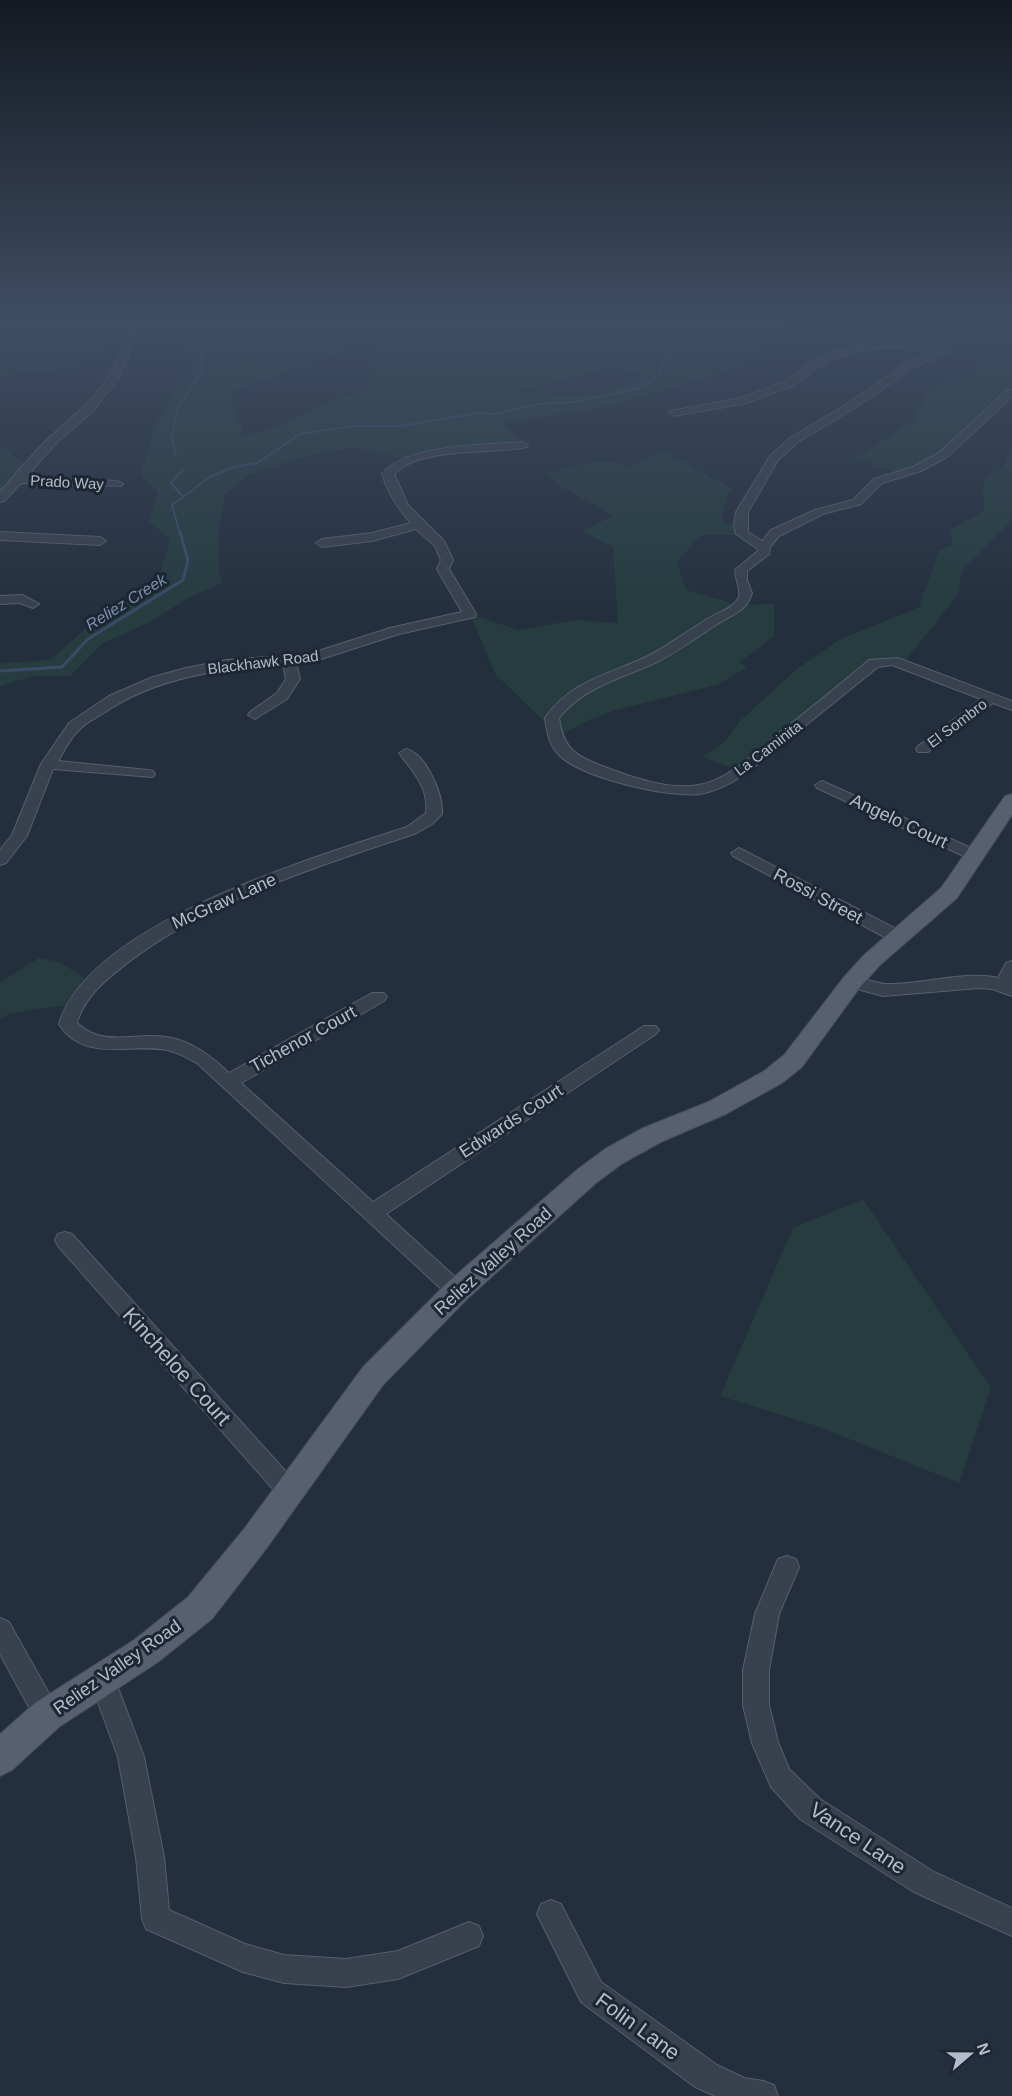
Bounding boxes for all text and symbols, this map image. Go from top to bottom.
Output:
street label: Prado Way [30,472,105,492]
water label: Reliez Creek [83,570,170,633]
street label: Blackhawk Road [207,647,319,677]
street label: El Sombro [924,695,990,751]
street label: La Caminita [731,717,806,779]
street label: Angelo Court [847,790,951,852]
street label: Rossi Street [770,864,866,928]
street label: McGraw Lane [169,869,279,933]
street label: Tichenor Court [246,1002,360,1076]
street label: Edwards Court [456,1080,566,1162]
street label: Reliez Valley Road [430,1203,556,1319]
street label: Kincheloe Court [118,1303,236,1429]
street label: Reliez Valley Road [50,1616,184,1718]
street label: Vance Lane [806,1798,910,1878]
street label: Folin Lane [592,1988,684,2064]
north arrow [940,2024,1000,2084]
text: N [974,2041,994,2057]

